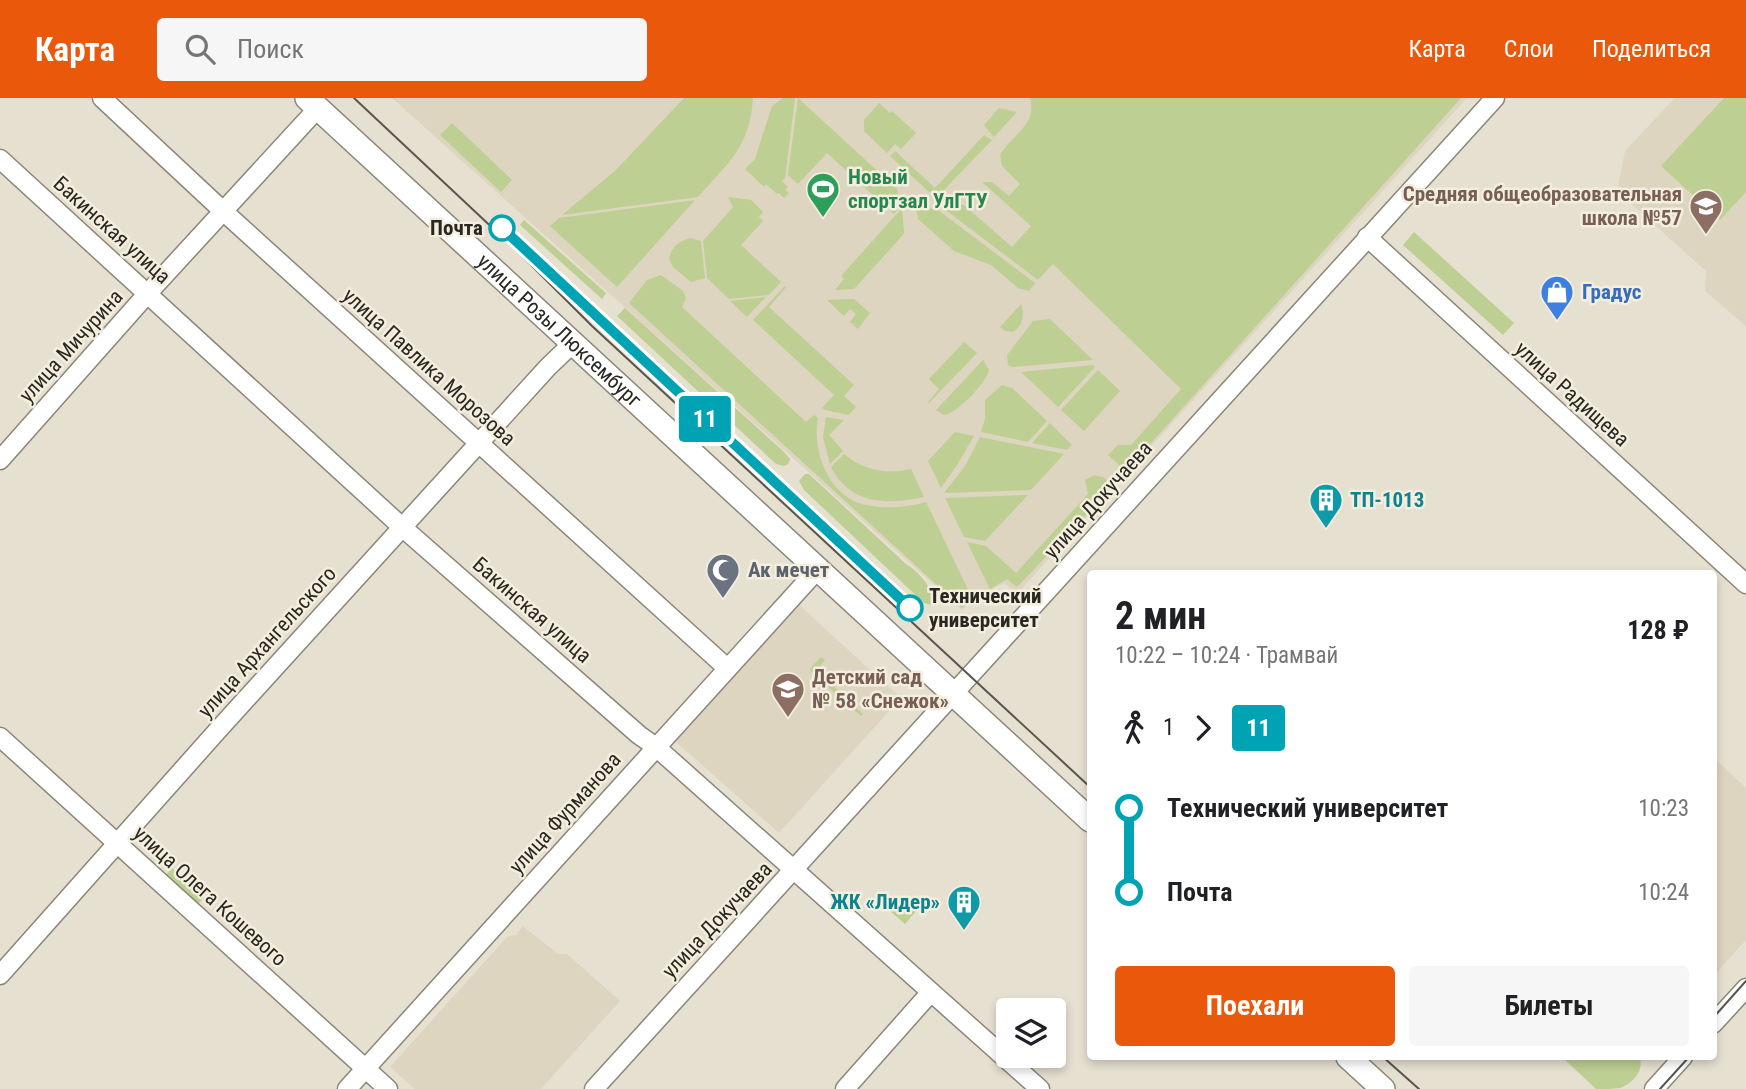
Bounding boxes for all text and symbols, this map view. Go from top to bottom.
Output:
search box [157,18,647,81]
text: Карта [35,30,115,69]
icon: search [181,30,219,68]
text: Поиск [237,34,304,64]
text: Карта [1408,35,1466,63]
text: Слои [1504,35,1554,63]
text: Поделиться [1592,35,1711,63]
place label: Новый спортзал УлГТУ [848,165,988,213]
sports icon: Новый спортзал УлГТУ [804,170,842,219]
street label: Бакинская улица [49,171,175,289]
place label: Средняя общеобразовательная школа №57 [1403,182,1682,230]
school or university icon: Средняя общеобразовательная школа №57 [1687,187,1725,236]
marker: Почта [489,215,515,241]
place label: Почта [430,216,483,240]
street label: улица Розы Люксембург [472,249,646,412]
shop icon: Градус [1538,273,1576,322]
place label: Градус [1582,280,1642,304]
street label: улица Павлика Морозова [338,283,520,451]
street label: улица Мичурина [14,285,128,407]
street label: улица Радищева [1510,337,1634,451]
line badge: 11 [674,396,736,442]
text: 11 [693,405,717,433]
street label: улица Докучаева [1039,436,1157,564]
building icon: ТП-1013 [1307,481,1345,530]
place label: ТП-1013 [1350,488,1424,512]
mosque icon: Ак мечет [704,551,742,600]
street label: Бакинская улица [468,552,596,668]
place label: Ак мечет [748,558,830,582]
street label: улица Архангельского [193,562,341,722]
place label: Технический университет [929,584,1042,632]
text: 2 мин [1115,594,1206,638]
marker: Технический университет [897,595,923,621]
text: 128 ₽ [1627,615,1689,645]
text: 10:22 – 10:24 · Трамвай [1115,642,1338,669]
place label: Детский сад № 58 «Снежок» [812,665,949,713]
school or university icon: Детский сад № 58 «Снежок» [769,670,807,719]
icon: walk [1115,709,1153,747]
icon: forward [1184,709,1222,747]
text: 1 [1163,714,1174,741]
text: 11 [1246,714,1271,742]
street label: улица Фурманова [504,748,626,878]
text: Технический университет [1167,793,1448,823]
text: 10:23 [1638,795,1689,822]
street label: улица Олега Кошевого [129,821,291,971]
street label: улица Докучаева [657,857,777,983]
text: Почта [1167,877,1233,907]
text: 10:24 [1638,879,1689,906]
building icon: ЖК «Лидер» [945,883,983,932]
place label: ЖК «Лидер» [830,890,940,914]
button: Поехали [1115,966,1395,1046]
button: Билеты [1409,966,1689,1046]
map controls [996,998,1066,1068]
button: layers [996,998,1066,1068]

